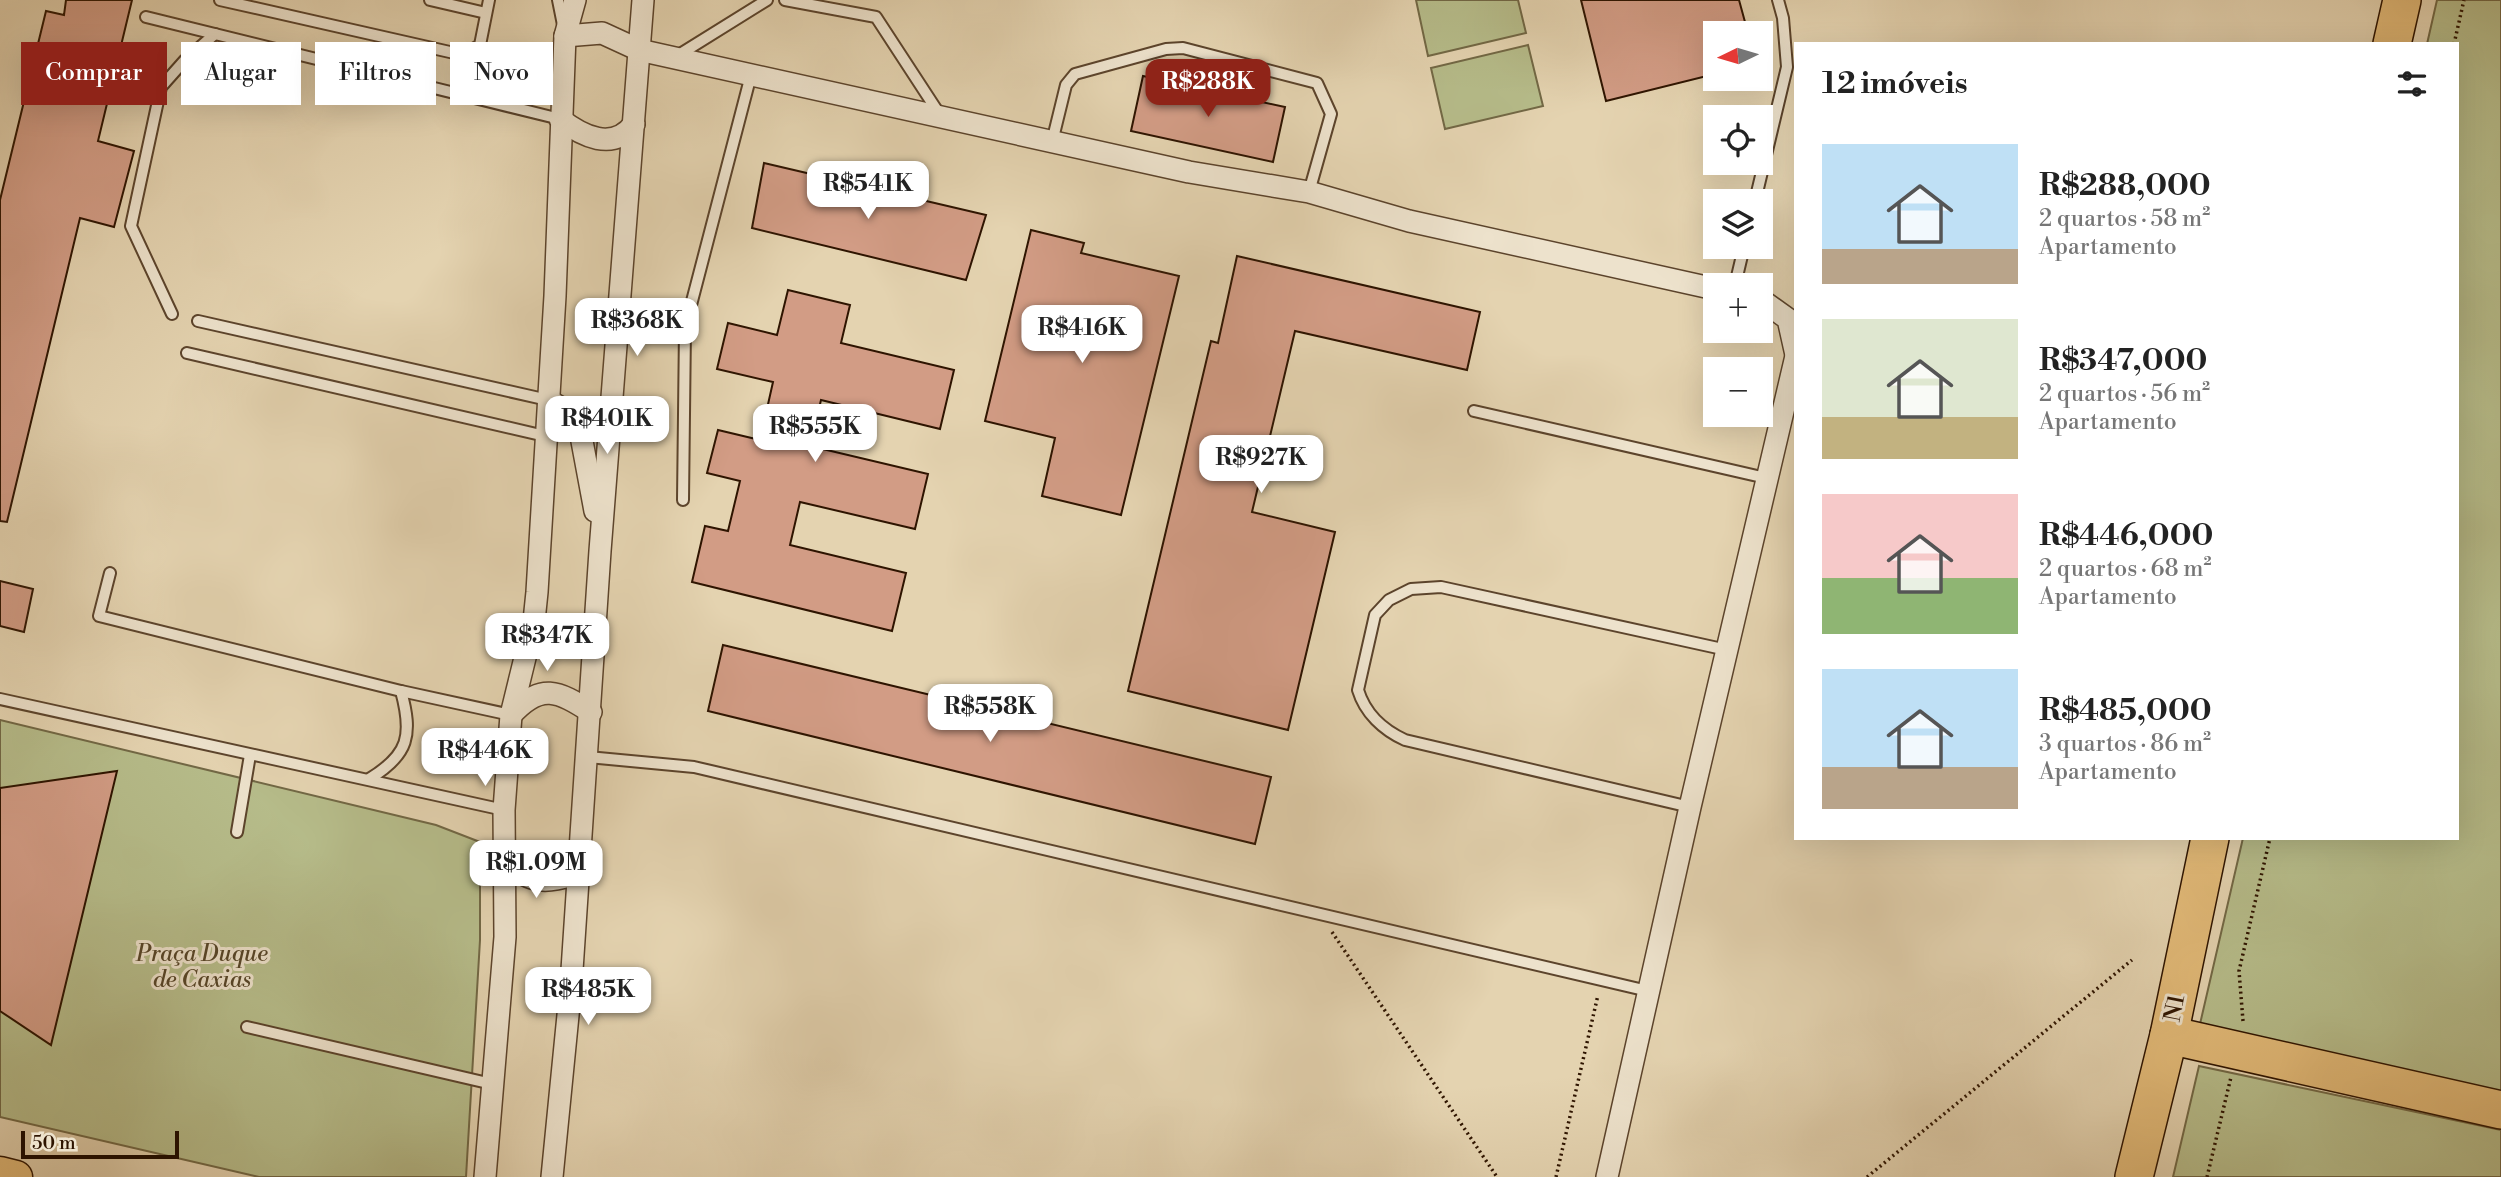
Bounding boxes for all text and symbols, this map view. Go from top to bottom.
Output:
north arrow [1703,21,1773,91]
map controls [1703,21,1773,427]
chip: Comprar [21,42,167,105]
chip: Alugar [181,42,301,105]
chip: Filtros [315,42,436,105]
chip: Novo [450,42,553,105]
pin: R$288K [1151,60,1265,119]
text: 12 imóveis [1822,65,1968,103]
icon: filters [2393,65,2431,103]
text: R$288K [1161,68,1255,96]
button: locate [1703,105,1773,175]
pin: R$541K [811,162,925,221]
text: R$288,000 [2039,167,2211,205]
text: R$541K [823,170,913,198]
icon: home [1878,172,1962,256]
button: layers [1703,189,1773,259]
text: 2 quartos · 58 m² [2039,205,2210,233]
text: Apartamento [2039,233,2177,261]
button: + [1703,273,1773,343]
pin: R$368K [580,298,694,358]
pin: R$416K [1025,306,1139,365]
text: R$368K [591,307,683,335]
text: R$416K [1037,314,1127,342]
text: R$347,000 [2039,342,2207,380]
icon: home [1878,347,1962,431]
button: − [1703,357,1773,427]
text: 2 quartos · 56 m² [2039,380,2210,408]
pin: R$401K [550,396,664,456]
text: R$401K [561,405,653,433]
pin: R$555K [758,405,872,464]
text: Apartamento [2039,408,2177,436]
text: R$555K [769,413,861,441]
pin: R$927K [1204,435,1318,495]
text: R$927K [1215,444,1307,472]
text: R$446,000 [2039,517,2213,555]
icon: home [1878,522,1962,606]
text: 2 quartos · 68 m² [2039,555,2212,583]
text: Apartamento [2039,583,2177,611]
pin: R$347K [490,614,604,673]
text: R$347K [501,622,593,650]
pin: R$558K [933,684,1047,744]
text: R$485,000 [2039,692,2212,730]
text: R$558K [944,693,1036,721]
icon: home [1878,697,1962,781]
pin: R$446K [428,728,542,788]
text: 3 quartos · 86 m² [2039,730,2211,758]
text: R$446K [437,737,533,765]
text: Apartamento [2039,758,2177,786]
pin: R$1.09M [471,841,601,900]
text: R$1.09M [486,849,586,877]
park label: Praça Duque de Caxias [135,940,268,994]
pin: R$485K [531,968,645,1027]
text: R$485K [541,976,635,1004]
street label: N1 [2159,992,2191,1024]
scale bar [21,1128,178,1160]
text: 50 m [32,1131,76,1155]

